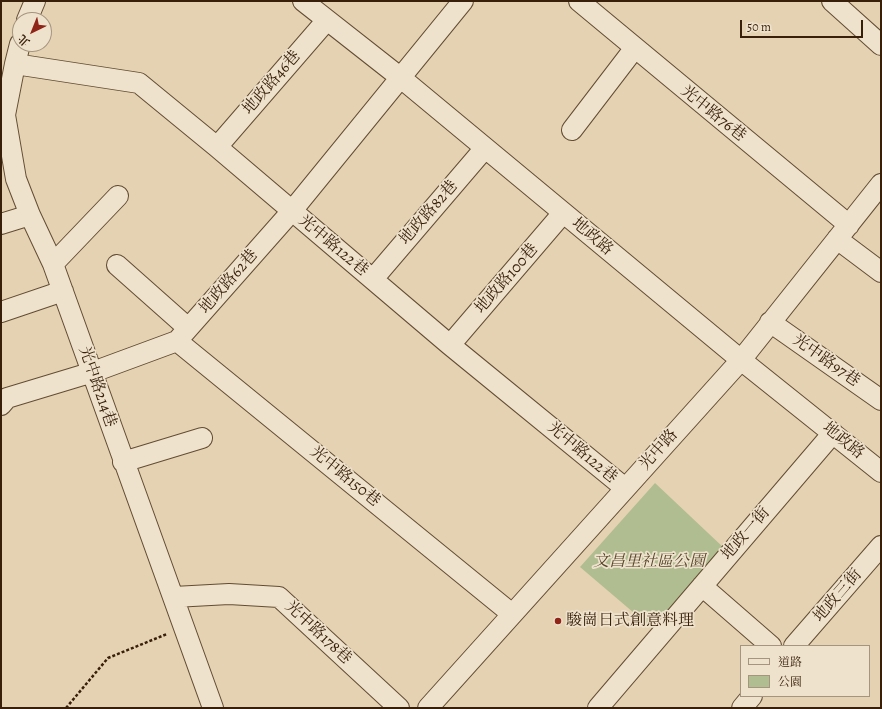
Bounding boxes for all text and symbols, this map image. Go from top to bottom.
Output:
north arrow [12,12,52,52]
scale bar [742,12,865,38]
text: 50 m [747,19,771,35]
text: 北 [15,31,33,50]
street label: 地政路46巷 [239,47,305,119]
street label: 光中路76巷 [677,82,749,146]
street label: 地政路82巷 [396,177,462,249]
street label: 光中路122巷 [294,211,372,281]
street label: 地政路 [567,214,617,260]
street label: 地政路100巷 [471,240,543,318]
street label: 地政路62巷 [196,246,262,318]
street label: 光中路97巷 [789,331,863,391]
street label: 光中路214巷 [74,344,120,430]
street label: 光中路122巷 [543,418,621,488]
street label: 地政路 [818,418,868,464]
street label: 光中路 [636,426,682,474]
street label: 光中路150巷 [306,443,384,511]
street label: 地政一街 [718,504,774,564]
park label: 文昌里社區公園 [593,552,705,572]
street label: 地政三街 [810,566,866,626]
street label: 光中路178巷 [281,597,355,669]
place label: 駿崗日式創意料理 [566,611,694,631]
marker: 駿崗日式創意料理 [553,616,563,626]
legend [740,645,870,697]
text: 道路 [778,654,802,670]
text: 公園 [778,674,802,690]

